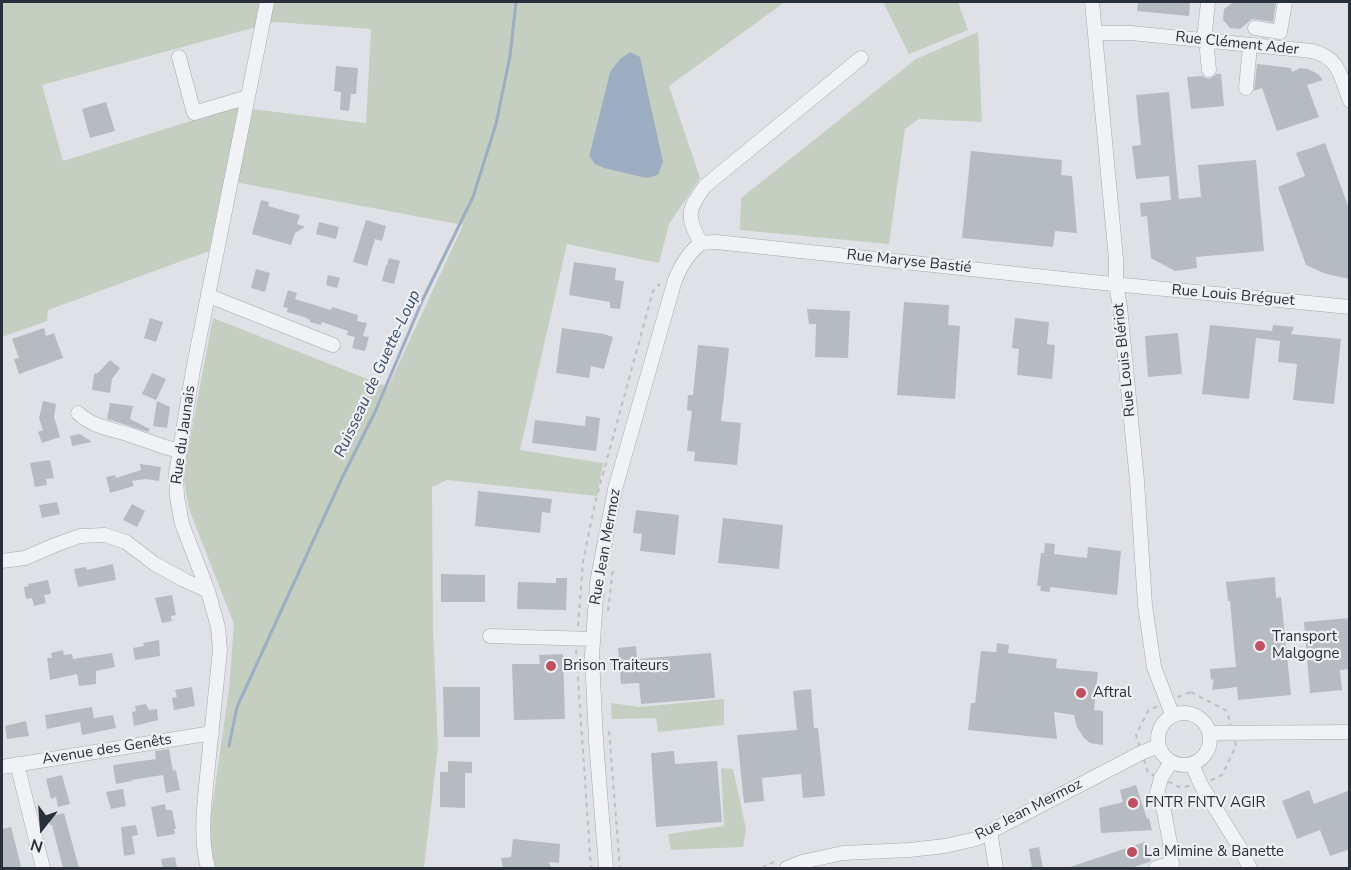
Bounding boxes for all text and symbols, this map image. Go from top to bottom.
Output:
street label: Rue Clément Ader [1174,29,1300,59]
street label: Rue Maryse Bastié [846,246,972,278]
street label: Rue Louis Bréguet [1171,282,1295,310]
water label: Ruisseau de Guette-Loup [331,287,425,461]
street label: Rue Louis Blériot [1110,302,1140,418]
street label: Rue du Jaunais [168,384,200,486]
street label: Rue Jean Mermoz [587,488,625,606]
place label: Transport Malgogne [1272,628,1340,663]
marker: Transport Malgogne [1253,639,1267,653]
place label: Brison Traiteurs [563,657,669,675]
marker: Brison Traiteurs [544,659,558,673]
place label: Aftral [1093,684,1131,702]
marker: Aftral [1074,686,1088,700]
street label: Avenue des Genêts [41,731,173,769]
street label: Rue Jean Mermoz [972,775,1086,845]
place label: FNTR FNTV AGIR [1145,794,1265,812]
marker: FNTR FNTV AGIR [1126,796,1140,810]
north arrow [12,798,72,858]
text: N [28,833,46,857]
place label: La Mimine & Banette [1144,843,1284,861]
marker: La Mimine & Banette [1125,845,1139,859]

